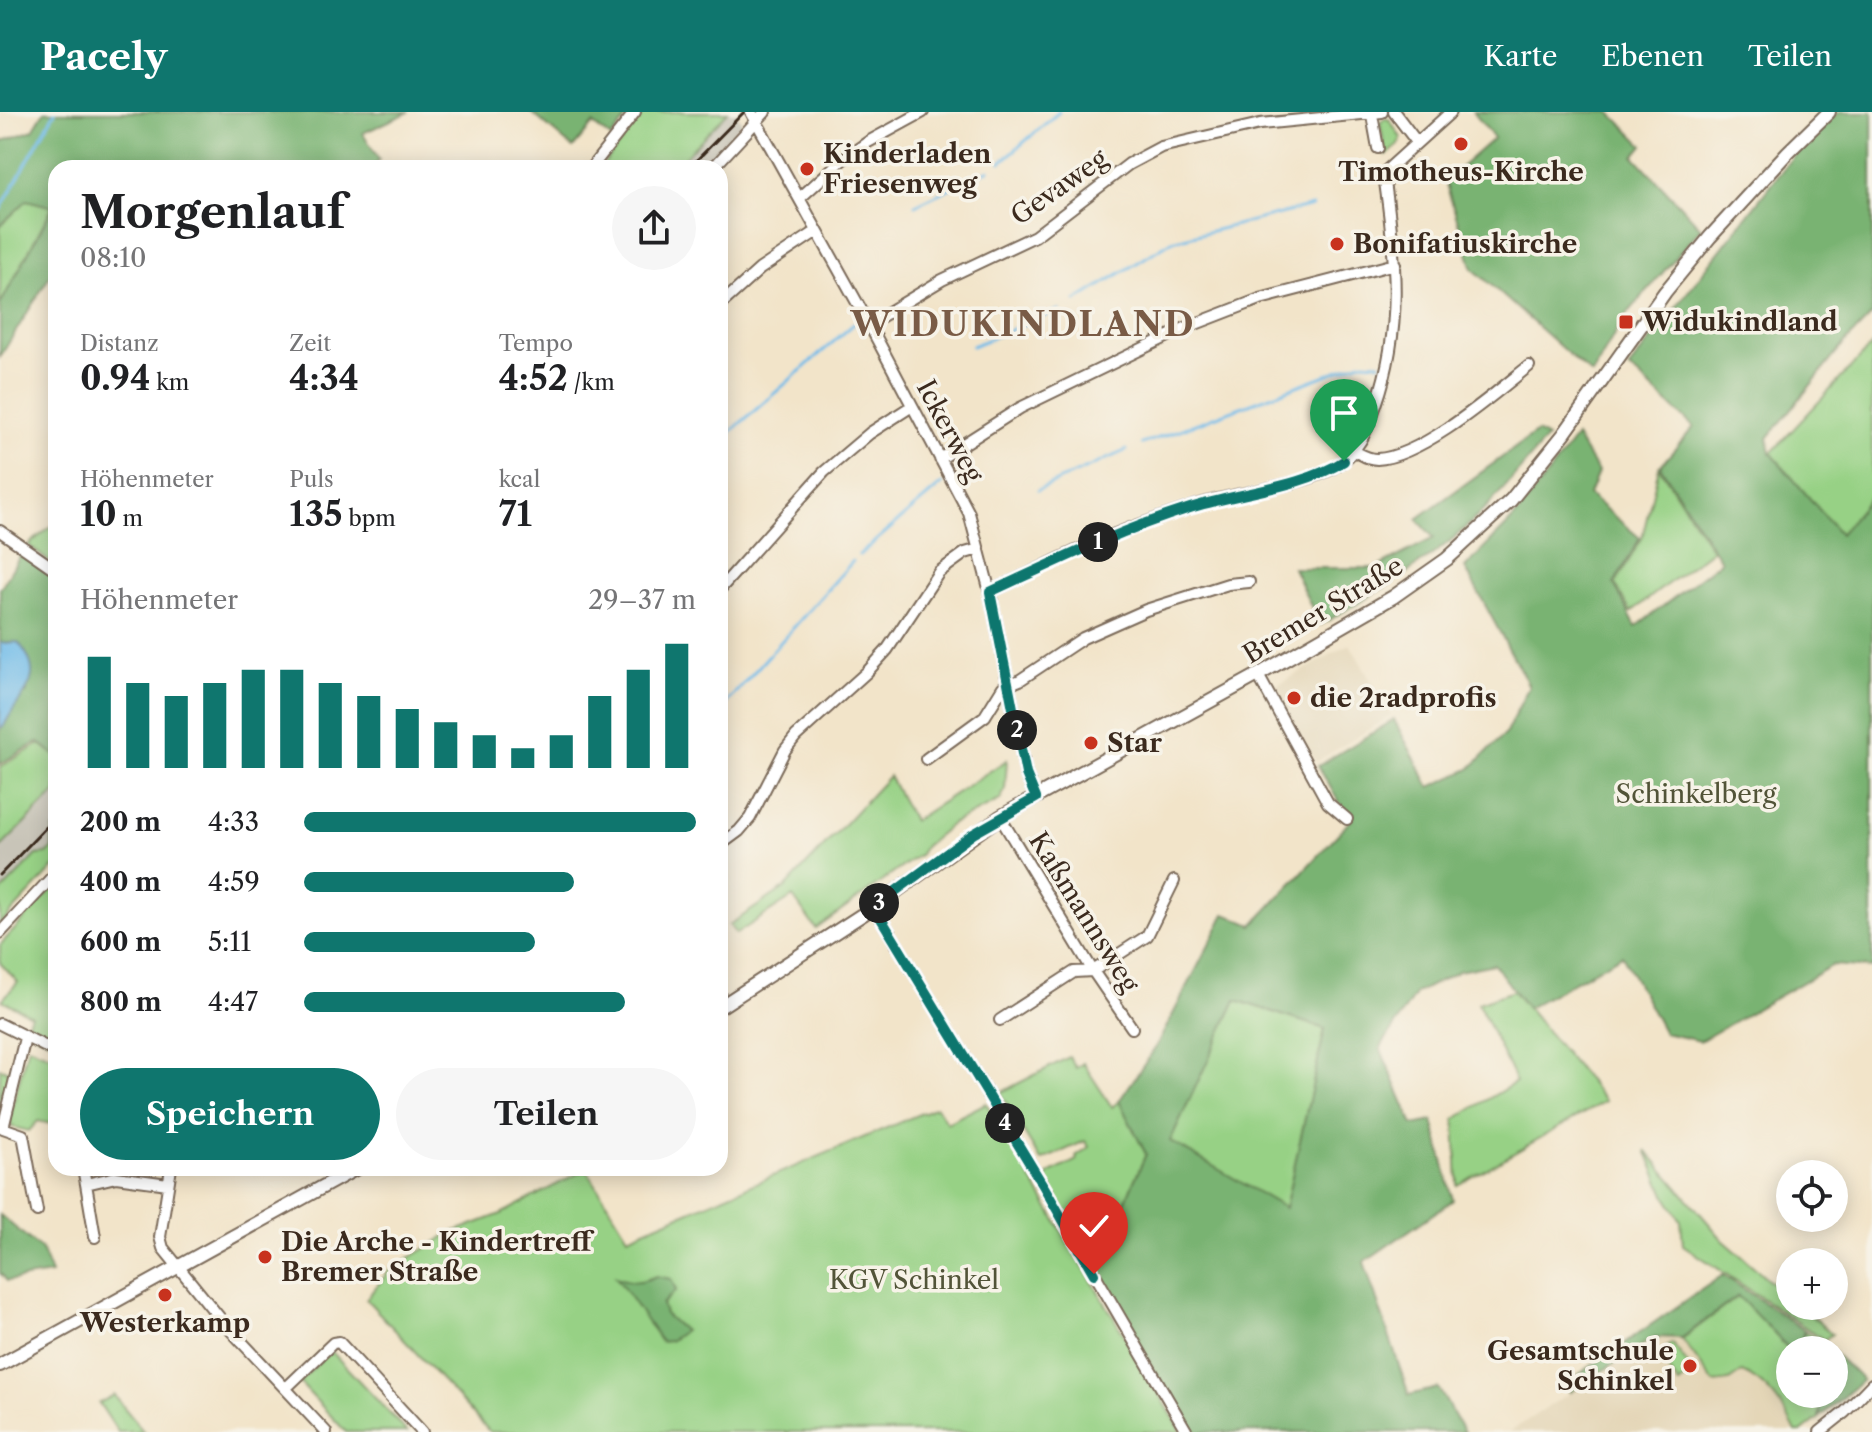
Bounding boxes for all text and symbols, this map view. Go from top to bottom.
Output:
text: Pacely [40,33,167,80]
text: Karte [1483,39,1557,73]
text: Ebenen [1601,39,1704,73]
text: Teilen [1748,39,1832,73]
marker: Timotheus-Kirche [1452,135,1470,153]
place label: Kinderladen Friesenweg [823,138,992,200]
street label: Gevaweg [1005,142,1114,232]
place label: Timotheus-Kirche [1338,156,1584,188]
marker: Kinderladen Friesenweg [798,160,816,178]
text: Morgenlauf [80,185,345,239]
button: share [612,186,696,270]
place label: Bonifatiuskirche [1353,228,1577,260]
marker: Bonifatiuskirche [1328,235,1346,253]
text: 08:10 [80,242,147,274]
district label: WIDUKINDLAND [850,303,1196,345]
place label: Widukindland [1641,306,1838,338]
marker: Widukindland [1617,313,1635,331]
text: Distanz [80,330,158,357]
text: Zeit [289,330,331,357]
text: Tempo [499,330,573,357]
text: 0.94 [80,357,150,399]
text: 4:34 [289,357,359,399]
text: 4:52 [499,357,568,399]
text: km [150,369,189,396]
text: /km [568,369,615,396]
street label: Ickerweg [910,374,990,488]
pin [1310,379,1378,461]
icon: arrive [1322,391,1366,435]
text: Höhenmeter [80,466,214,493]
text: Puls [289,466,334,493]
text: kcal [499,466,540,493]
text: 10 [80,493,117,535]
text: 135 [289,493,343,535]
text: 71 [499,493,532,535]
text: m [117,505,143,532]
text: bpm [343,505,396,532]
pin: 1 [1078,522,1118,562]
text: 1 [1093,528,1103,555]
street label: Bremer Straße [1237,550,1409,670]
text: Höhenmeter [80,584,238,616]
text: 29–37 m [588,584,696,616]
place label: die 2radprofis [1310,682,1496,714]
marker: die 2radprofis [1285,689,1303,707]
pin: 2 [997,710,1037,750]
text: 2 [1011,716,1024,743]
place label: Star [1107,727,1162,759]
marker: Star [1082,734,1100,752]
park label: Schinkelberg [1616,778,1777,810]
text: 200 m [80,806,161,838]
text: 4:33 [208,806,259,838]
street label: Kaßmannsweg [1022,826,1146,998]
text: 400 m [80,866,161,898]
text: 4:59 [208,866,260,898]
pin: 3 [859,883,899,923]
text: 3 [873,889,885,916]
text: 600 m [80,926,161,958]
text: 5:11 [208,926,251,958]
text: 800 m [80,986,162,1018]
text: 4:47 [208,986,258,1018]
button: Speichern [80,1068,380,1160]
button: Teilen [396,1068,696,1160]
pin: 4 [985,1103,1025,1143]
text: 4 [998,1109,1012,1136]
map controls [1776,1160,1848,1408]
button: locate [1776,1160,1848,1232]
pin [1060,1192,1128,1274]
icon: check [1072,1204,1116,1248]
place label: Die Arche - Kindertreff Bremer Straße [281,1226,594,1288]
marker: Die Arche - Kindertreff Bremer Straße [256,1248,274,1266]
button: + [1776,1248,1848,1320]
park label: KGV Schinkel [829,1264,999,1296]
marker: Westerkamp [156,1286,174,1304]
place label: Westerkamp [79,1307,250,1339]
place label: Gesamtschule Schinkel [1487,1335,1674,1397]
button: − [1776,1336,1848,1408]
marker: Gesamtschule Schinkel [1681,1357,1699,1375]

